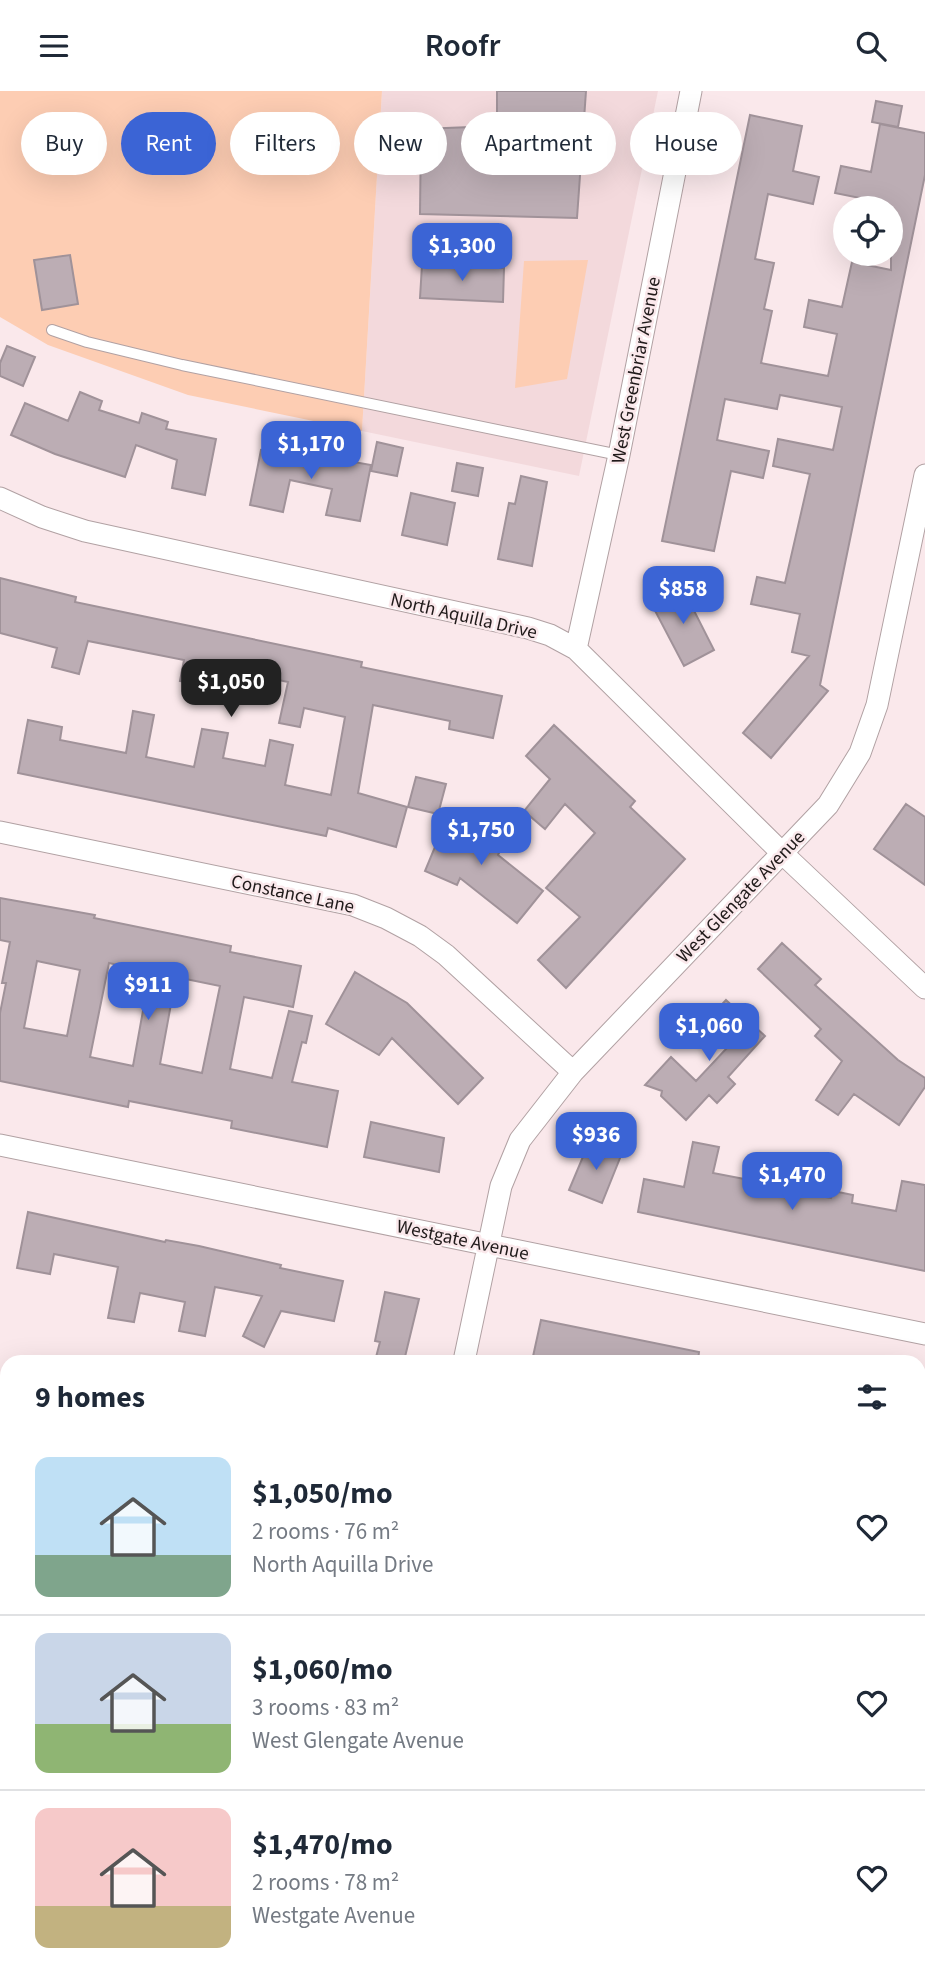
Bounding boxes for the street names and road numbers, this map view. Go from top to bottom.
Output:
street label: West Greenbriar Avenue [605,275,668,466]
street label: North Aquilla Drive [388,586,540,646]
street label: West Glengate Avenue [671,825,812,969]
street label: Constance Lane [229,868,357,921]
street label: Westgate Avenue [394,1213,531,1268]

